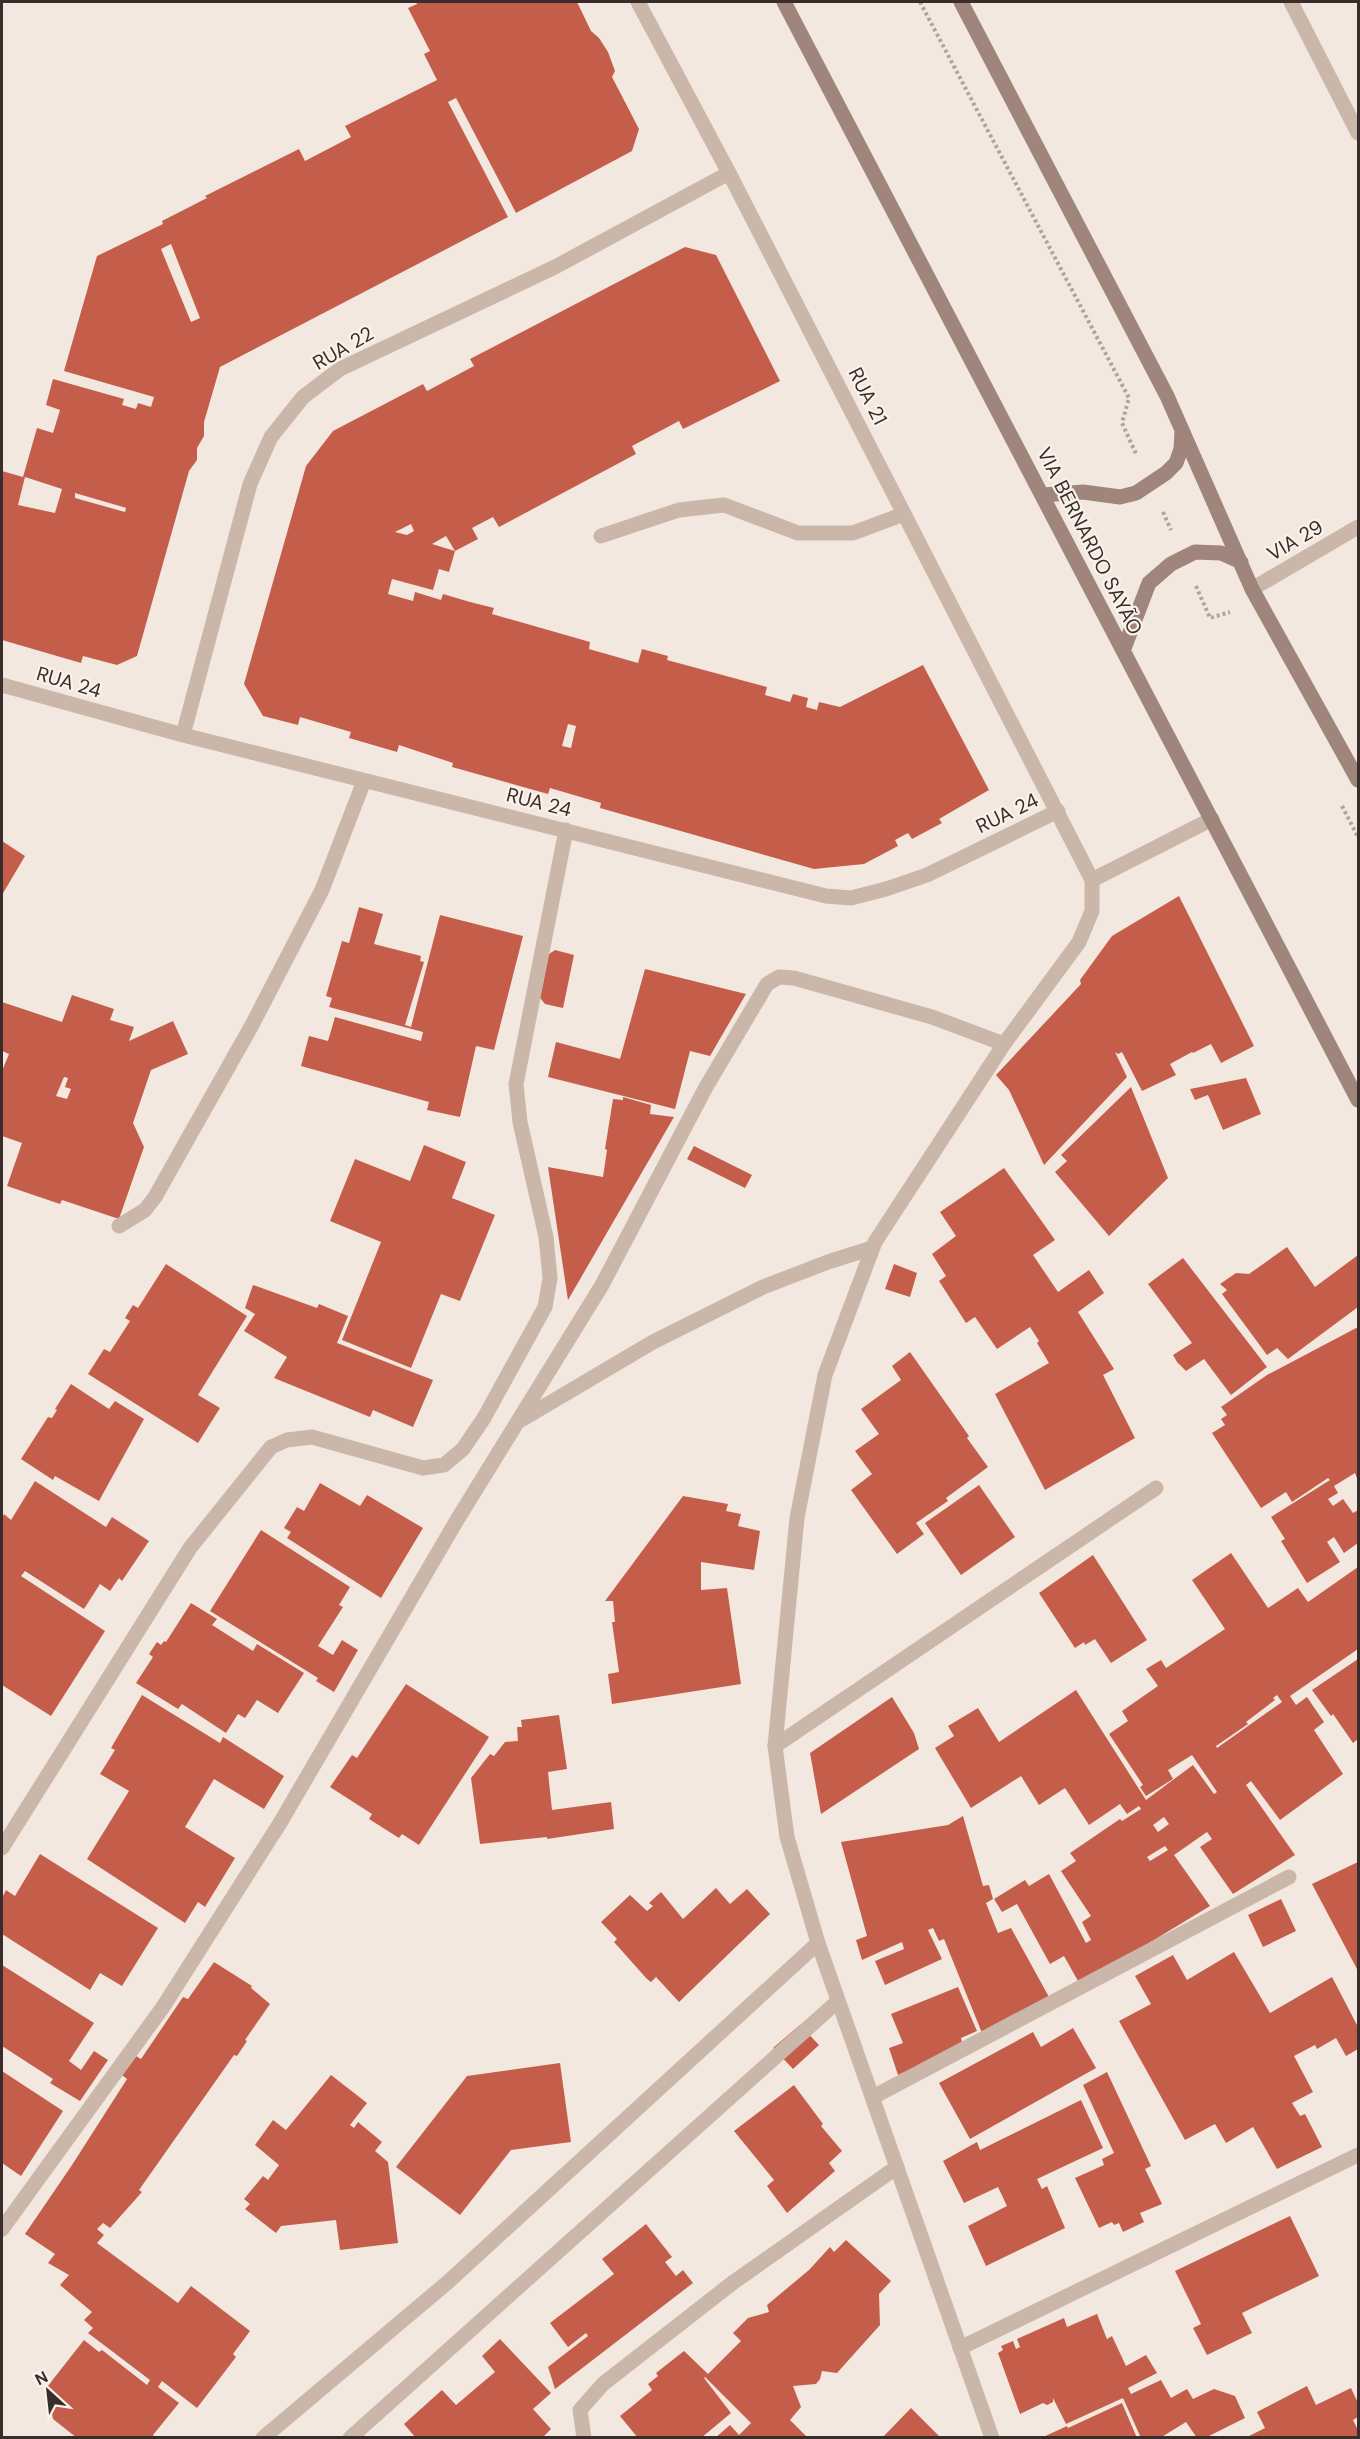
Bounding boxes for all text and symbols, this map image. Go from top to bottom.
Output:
street label: RUA 22 [308,320,378,376]
street label: RUA 21 [843,363,893,429]
street label: VIA BERNARDO SAYÃO [1031,443,1149,639]
street label: VIA 29 [1262,514,1328,566]
street label: RUA 24 [34,660,104,704]
street label: RUA 24 [504,781,574,823]
street label: RUA 24 [972,787,1042,839]
north arrow [18,2361,78,2421]
text: N [31,2366,51,2390]

